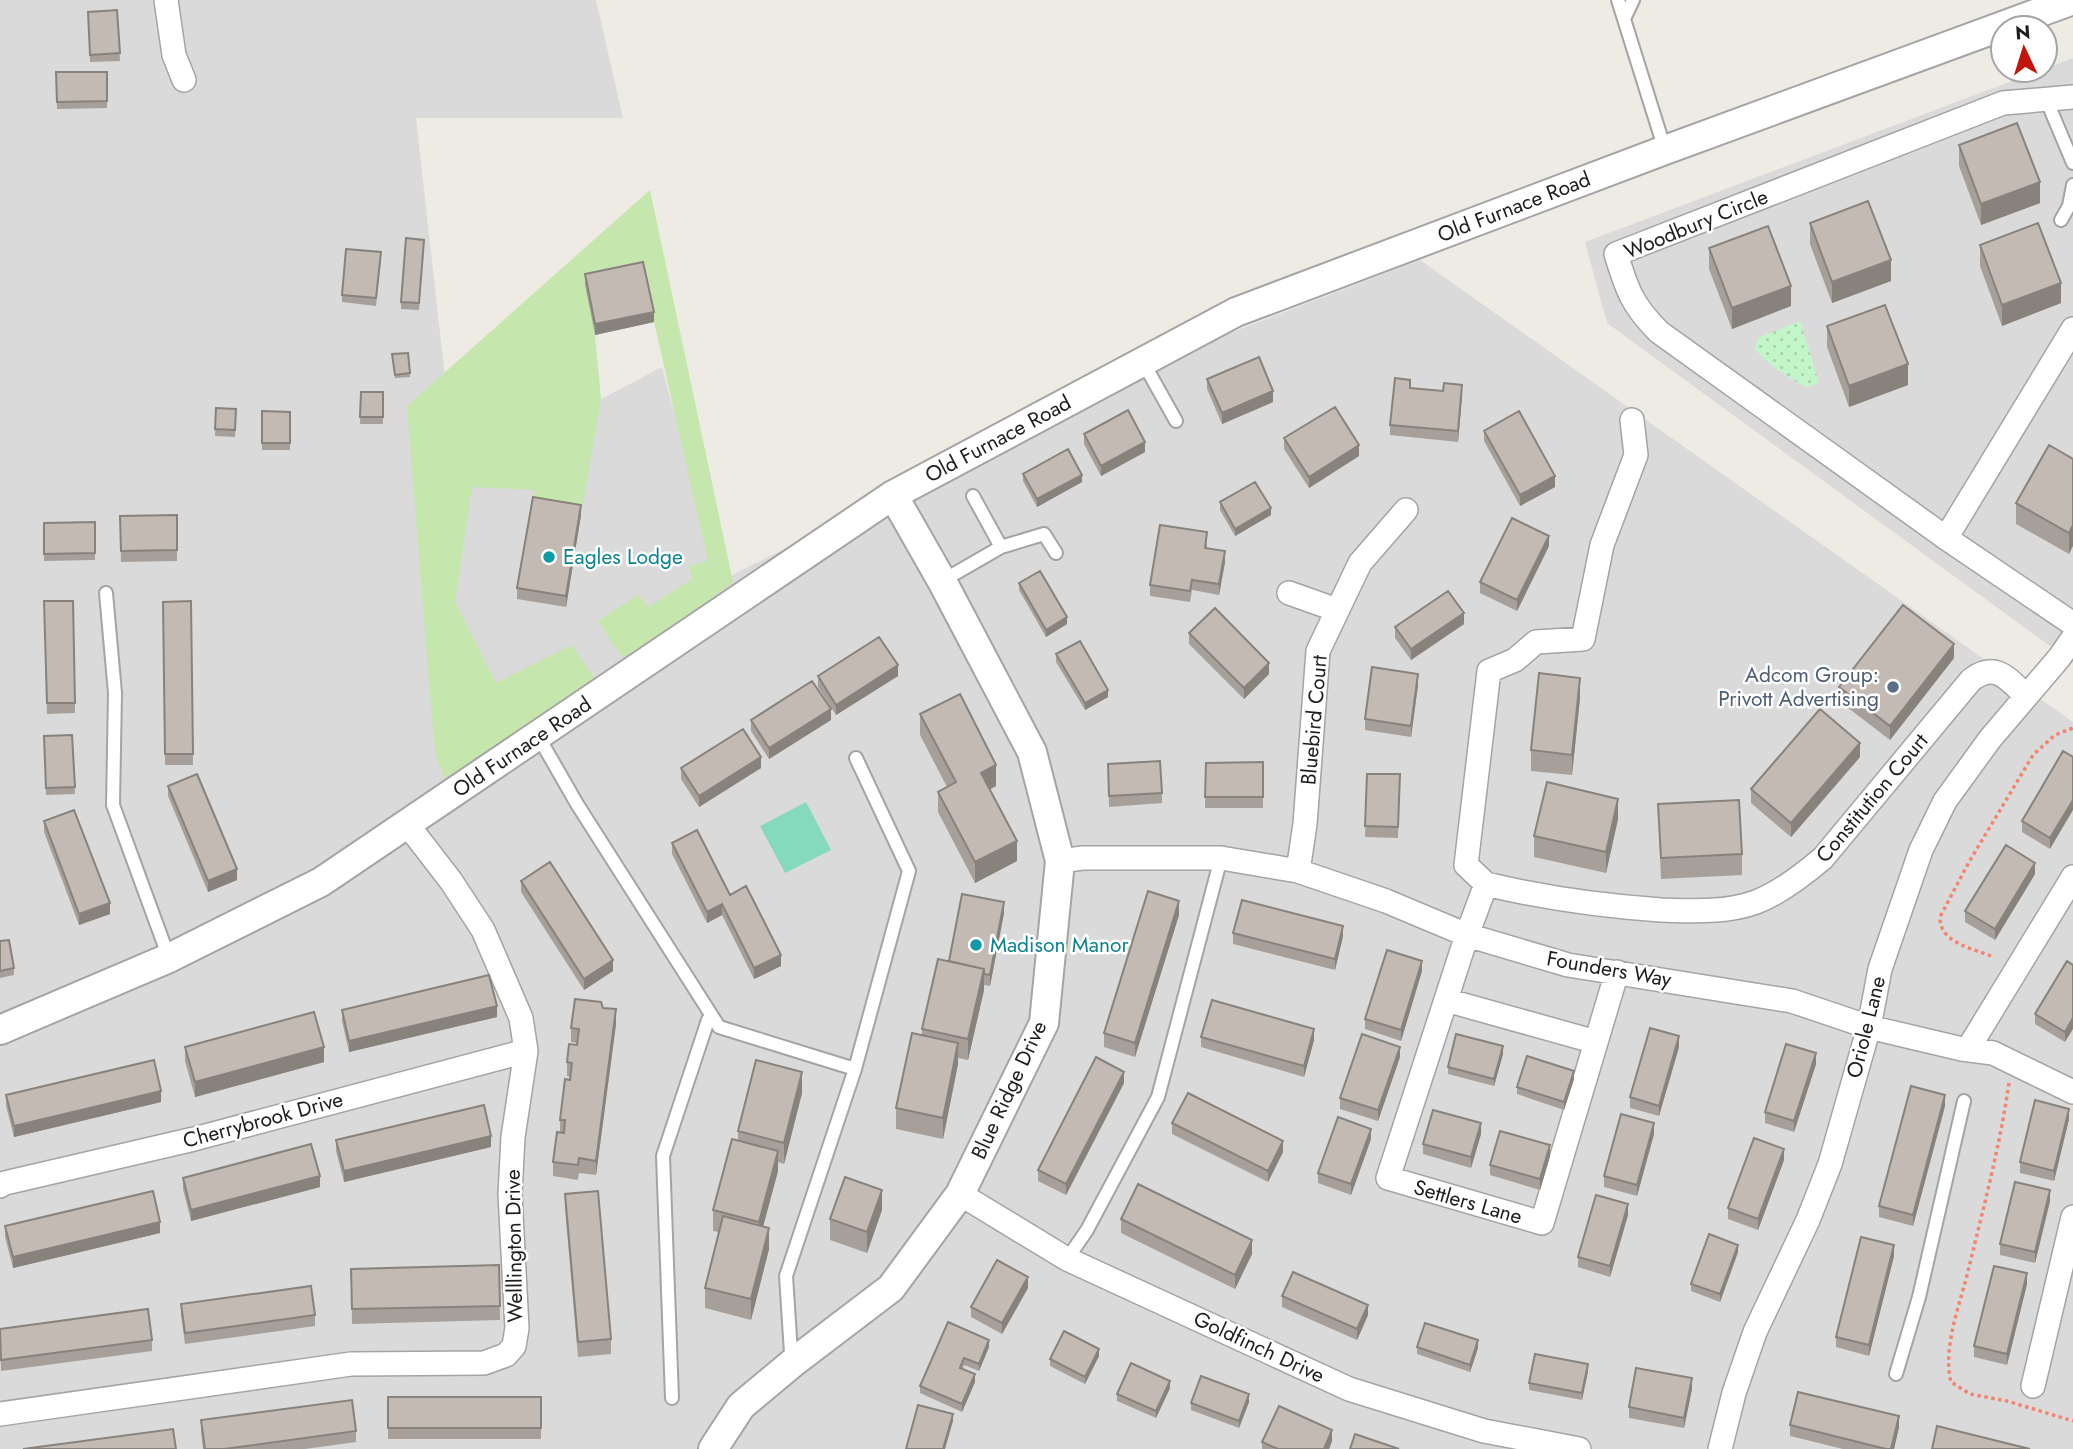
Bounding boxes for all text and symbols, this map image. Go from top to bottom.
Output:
north arrow [1989,14,2059,84]
text: N [2014,19,2031,47]
street label: Old Furnace Road [1433,164,1595,250]
street label: Woodbury Circle [1620,181,1773,267]
street label: Old Furnace Road [920,388,1076,490]
place label: Eagles Lodge [563,542,683,572]
marker: Eagles Lodge [541,549,557,565]
street label: Bluebird Court [1293,654,1335,786]
place label: Adcom Group: Privott Advertising [1718,660,1879,714]
marker: Adcom Group: Privott Advertising [1885,679,1901,695]
street label: Old Furnace Road [447,689,597,805]
street label: Constitution Court [1809,727,1935,869]
place label: Madison Manor [990,930,1129,960]
marker: Madison Manor [968,937,984,953]
street label: Founders Way [1544,943,1674,995]
street label: Oriole Lane [1839,973,1893,1081]
street label: Blue Ridge Drive [964,1016,1054,1164]
street label: Cherrybrook Drive [180,1084,347,1156]
street label: Welllington Drive [498,1169,530,1323]
street label: Settlers Lane [1410,1172,1526,1232]
street label: Goldfinch Drive [1189,1304,1329,1390]

